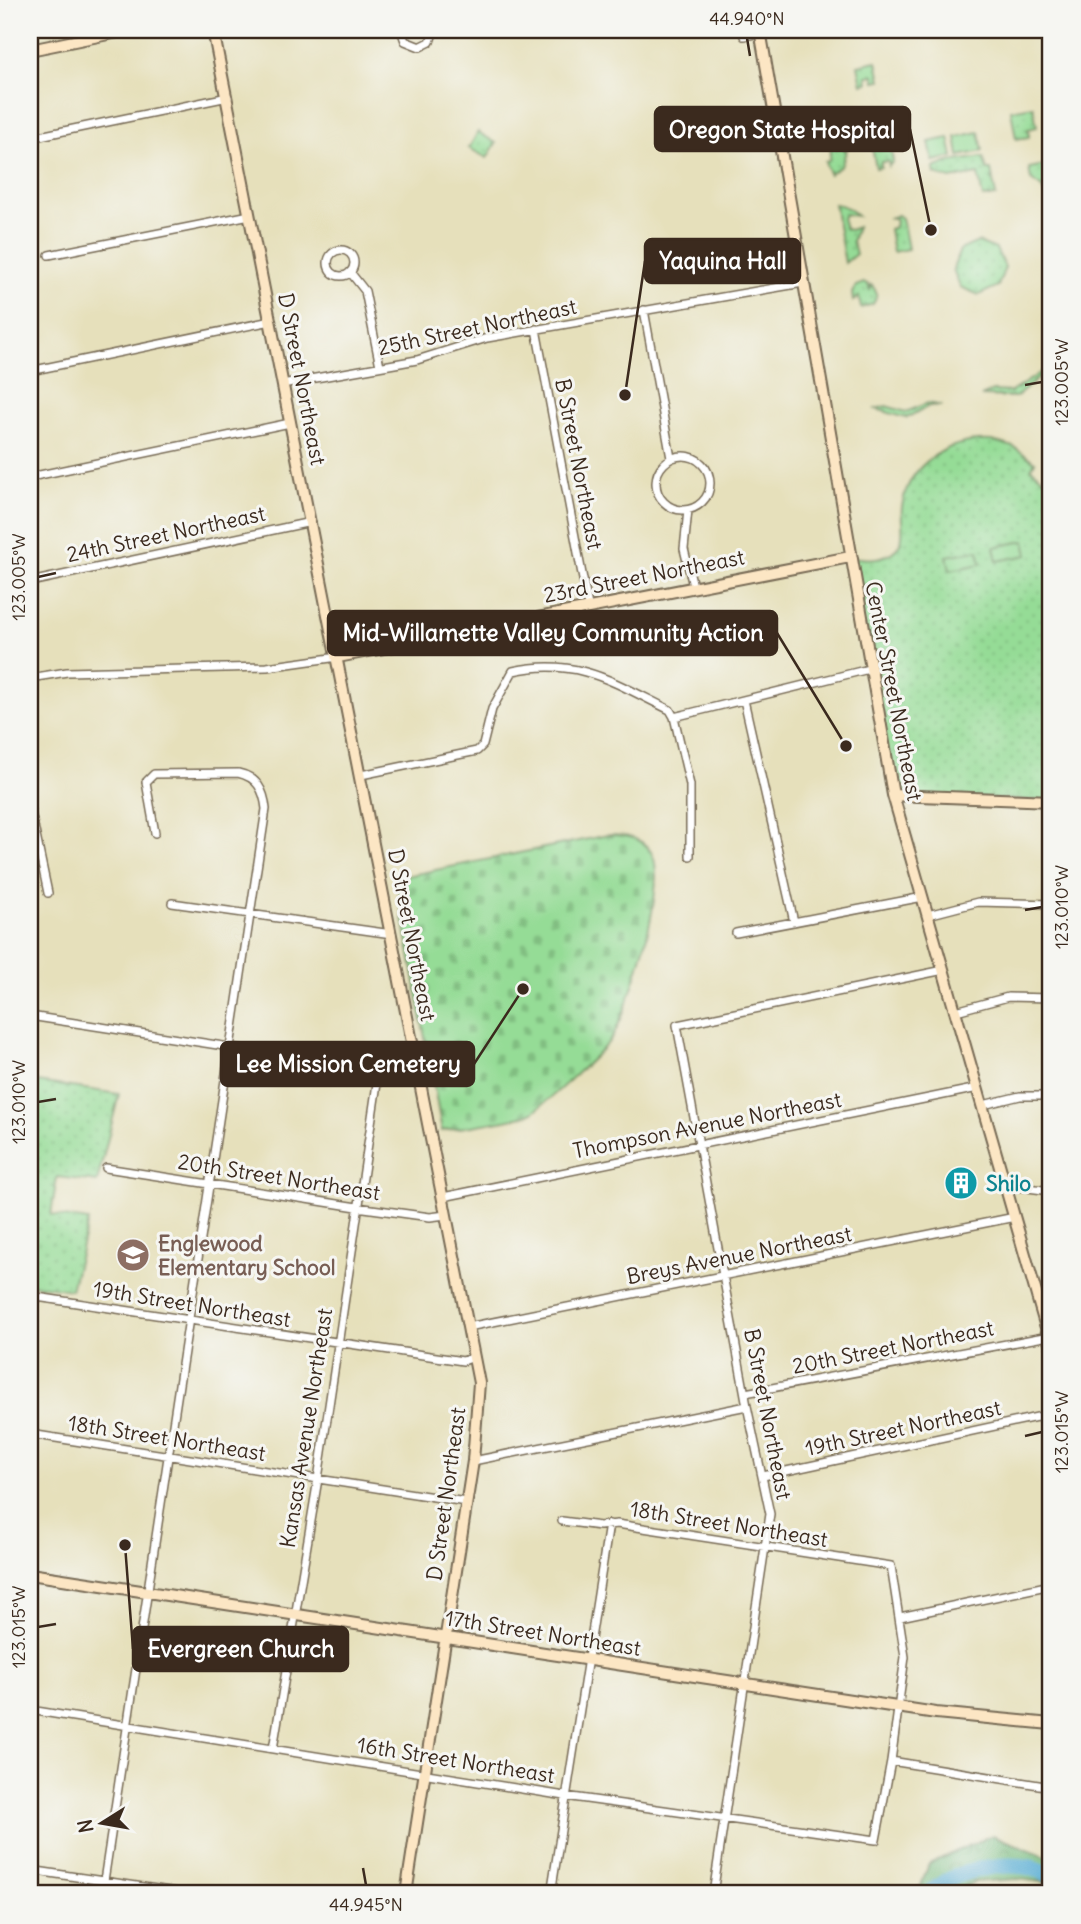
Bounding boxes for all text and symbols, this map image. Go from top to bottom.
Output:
text: 44.940°N [709,7,785,30]
callout: Oregon State Hospital [655,107,910,151]
text: Oregon State Hospital [669,115,895,144]
callout: Yaquina Hall [645,239,800,283]
text: Yaquina Hall [658,246,787,275]
street label: D Street Northeast [272,291,332,467]
street label: 25th Street Northeast [375,293,579,361]
text: 123.005°W [1050,338,1073,426]
street label: B Street Northeast [549,376,609,552]
street label: 24th Street Northeast [64,500,268,568]
text: 123.005°W [7,533,30,621]
street label: 23rd Street Northeast [541,543,747,609]
street label: Center Street Northeast [859,579,929,803]
callout: Mid-Willamette Valley Community Action [328,611,777,655]
text: Mid-Willamette Valley Community Action [342,618,764,647]
street label: D Street Northeast [382,847,442,1023]
text: 123.010°W [1050,865,1073,949]
callout: Lee Mission Cemetery [221,1042,474,1086]
text: Lee Mission Cemetery [235,1049,461,1078]
text: 123.010°W [7,1060,30,1144]
street label: Thompson Avenue Northeast [570,1086,844,1164]
street label: 20th Street Northeast [176,1148,382,1206]
building icon: Shilo [942,1164,980,1202]
place label: Shilo [986,1170,1031,1197]
street label: Breys Avenue Northeast [624,1220,854,1290]
place label: Englewood Elementary School [158,1230,335,1281]
school or university icon: Englewood Elementary School [114,1236,152,1274]
street label: 19th Street Northeast [91,1275,293,1333]
street label: Kansas Avenue Northeast [274,1306,338,1550]
street label: 20th Street Northeast [790,1314,996,1380]
street label: B Street Northeast [738,1326,798,1502]
text: 123.015°W [1050,1391,1073,1473]
street label: 19th Street Northeast [803,1394,1003,1462]
street label: D Street Northeast [420,1406,472,1582]
street label: 18th Street Northeast [66,1409,268,1467]
street label: 18th Street Northeast [628,1495,830,1553]
text: 123.015°W [7,1586,30,1668]
street label: 17th Street Northeast [443,1604,643,1662]
callout: Evergreen Church [133,1627,348,1671]
text: Evergreen Church [148,1634,334,1663]
street label: 16th Street Northeast [355,1731,557,1789]
north arrow [66,1787,136,1857]
text: N [72,1818,98,1835]
text: 44.945°N [329,1893,403,1916]

